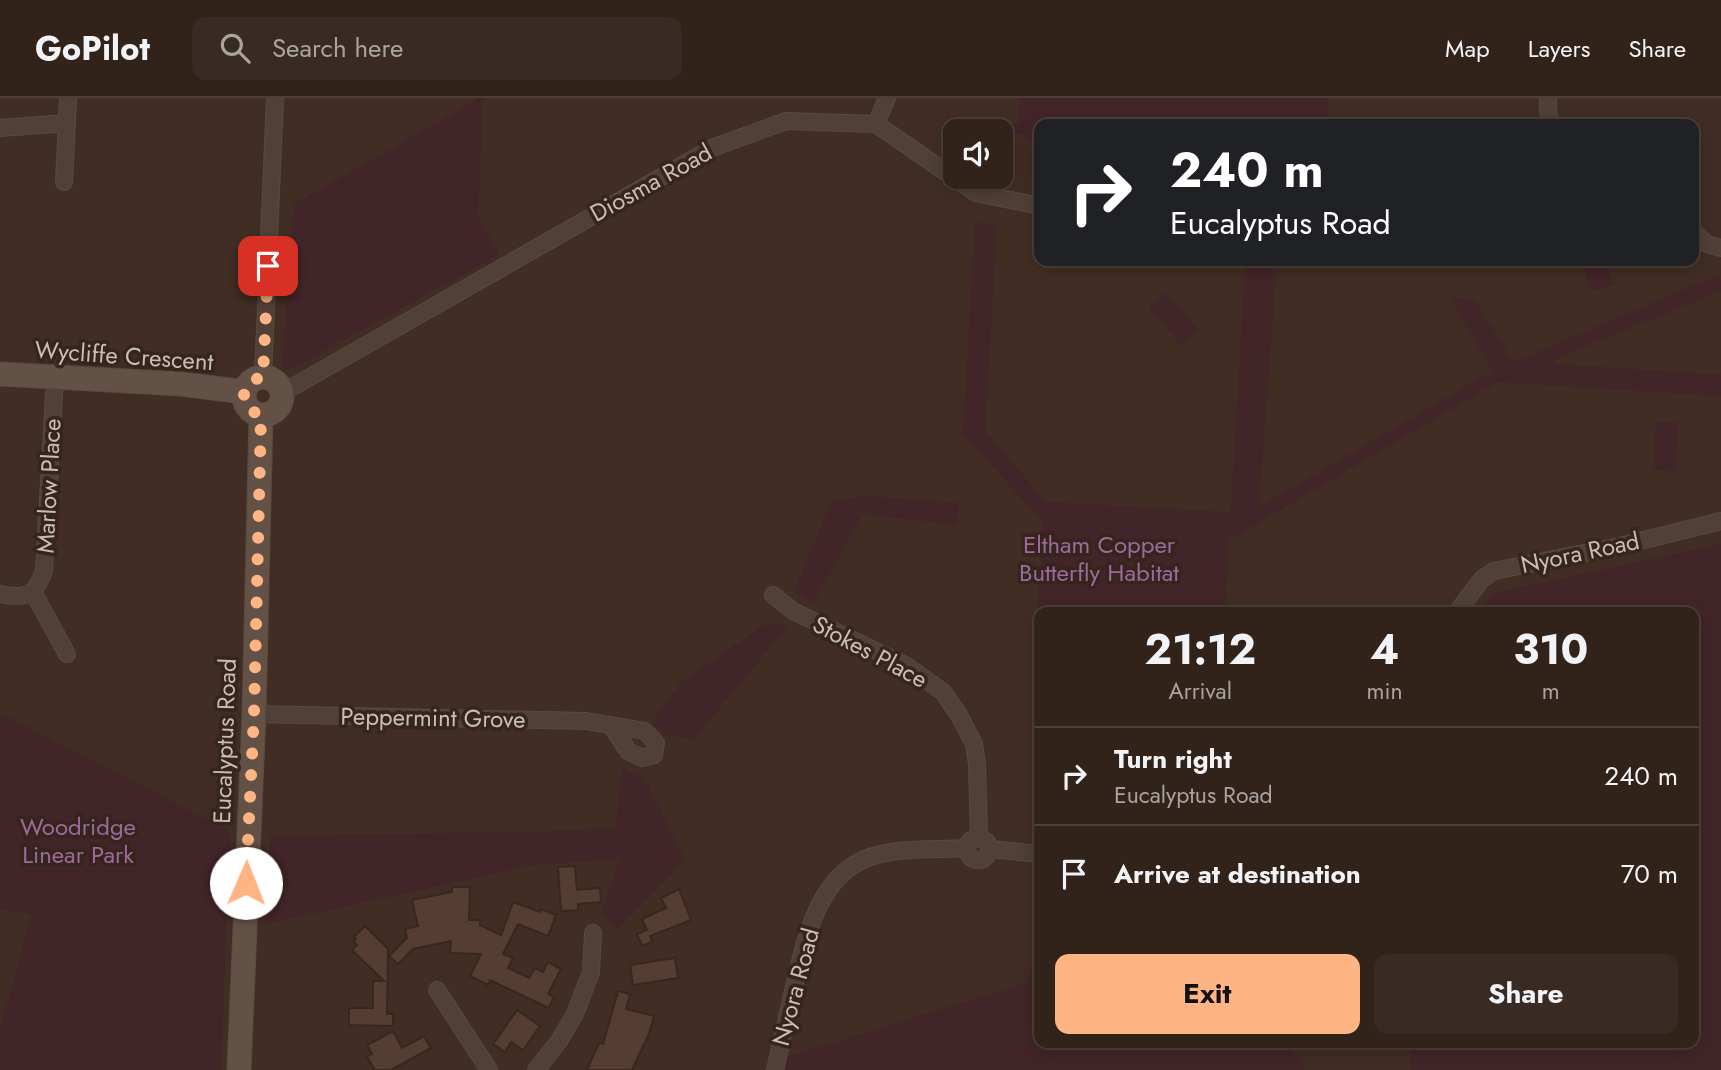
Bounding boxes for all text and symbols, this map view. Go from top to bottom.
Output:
search box [192,17,682,80]
text: GoPilot [35,25,150,72]
icon: search [216,29,254,67]
text: Search here [272,29,403,67]
text: Map [1445,31,1490,66]
text: Layers [1528,31,1590,66]
text: Share [1628,31,1686,66]
map controls [943,119,1013,189]
button: sound [943,119,1013,189]
street label: Diosma Road [583,135,718,230]
text: 240 m [1170,135,1324,205]
icon: right [1055,147,1146,238]
text: Eucalyptus Road [1170,200,1391,246]
pin [238,236,298,296]
icon: arrive [249,247,287,285]
street label: Wycliffe Crescent [34,332,215,379]
street label: Marlow Place [27,418,70,554]
street label: Nyora Road [1517,523,1643,582]
park label: Eltham Copper Butterfly Habitat [1019,527,1179,590]
street label: Stokes Place [807,607,934,696]
text: 21:12 [1145,619,1256,680]
text: 4 [1370,619,1399,680]
text: 310 [1513,619,1588,680]
street label: Eucalyptus Road [204,658,245,824]
text: Arrival [1169,674,1232,708]
text: min [1367,674,1403,708]
text: m [1542,674,1560,708]
street label: Peppermint Grove [340,698,526,737]
text: Turn right [1114,740,1232,778]
icon: right [1055,757,1093,795]
text: 240 m [1604,757,1678,795]
text: Eucalyptus Road [1114,778,1273,812]
park label: Woodridge Linear Park [20,809,136,872]
position arrow [209,846,283,920]
icon: arrive [1055,855,1093,893]
text: Arrive at destination [1114,855,1361,893]
text: 70 m [1621,855,1678,893]
street label: Nyora Road [763,924,828,1050]
button: Exit [1055,954,1360,1034]
button: Share [1374,954,1678,1034]

